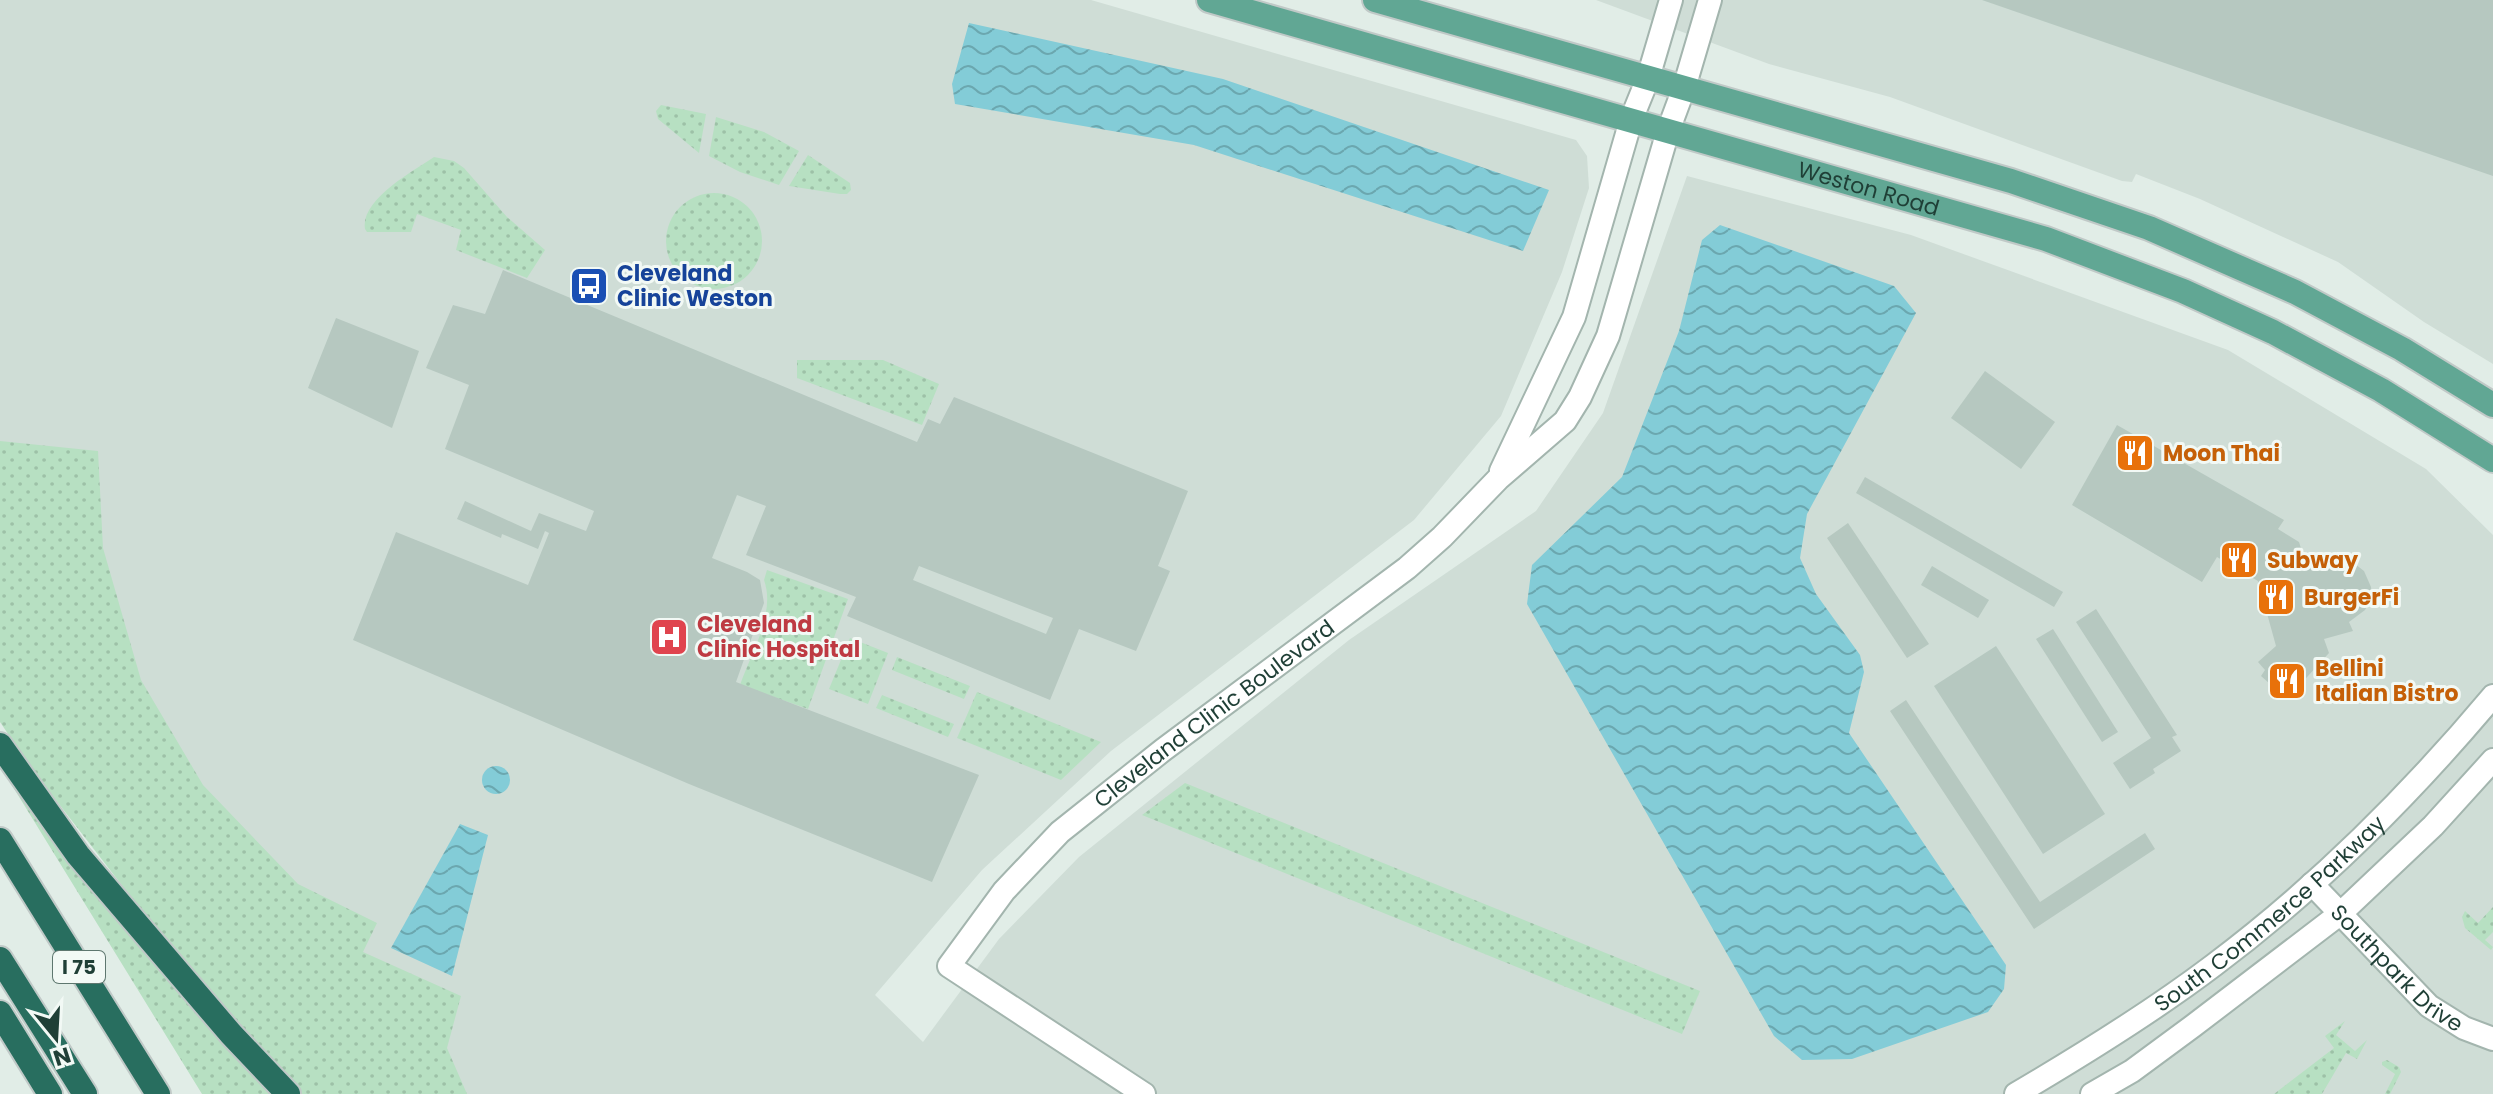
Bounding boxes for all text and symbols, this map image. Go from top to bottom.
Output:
street label: Weston Road [1794,153,1943,223]
place label: Cleveland Clinic Weston [617,258,773,314]
bus stop icon: Cleveland Clinic Weston [568,265,610,307]
restaurant icon: Moon Thai [2114,432,2156,474]
place label: Moon Thai [2163,438,2280,469]
restaurant icon: Subway [2218,539,2260,581]
place label: Subway [2267,545,2358,576]
restaurant icon: BurgerFi [2255,576,2297,618]
place label: BurgerFi [2304,582,2399,613]
place label: Cleveland Clinic Hospital [697,609,860,665]
street label: Cleveland Clinic Boulevard [1087,612,1341,815]
hospital icon: Cleveland Clinic Hospital [648,616,690,658]
place label: Bellini Italian Bistro [2315,653,2458,709]
restaurant icon: Bellini Italian Bistro [2266,660,2308,702]
street label: South Commerce Parkway [2148,808,2392,1019]
street label: Southpark Drive [2324,897,2469,1039]
road number: I 75 [53,951,105,983]
north arrow [16,998,96,1078]
text: N [49,1039,75,1074]

